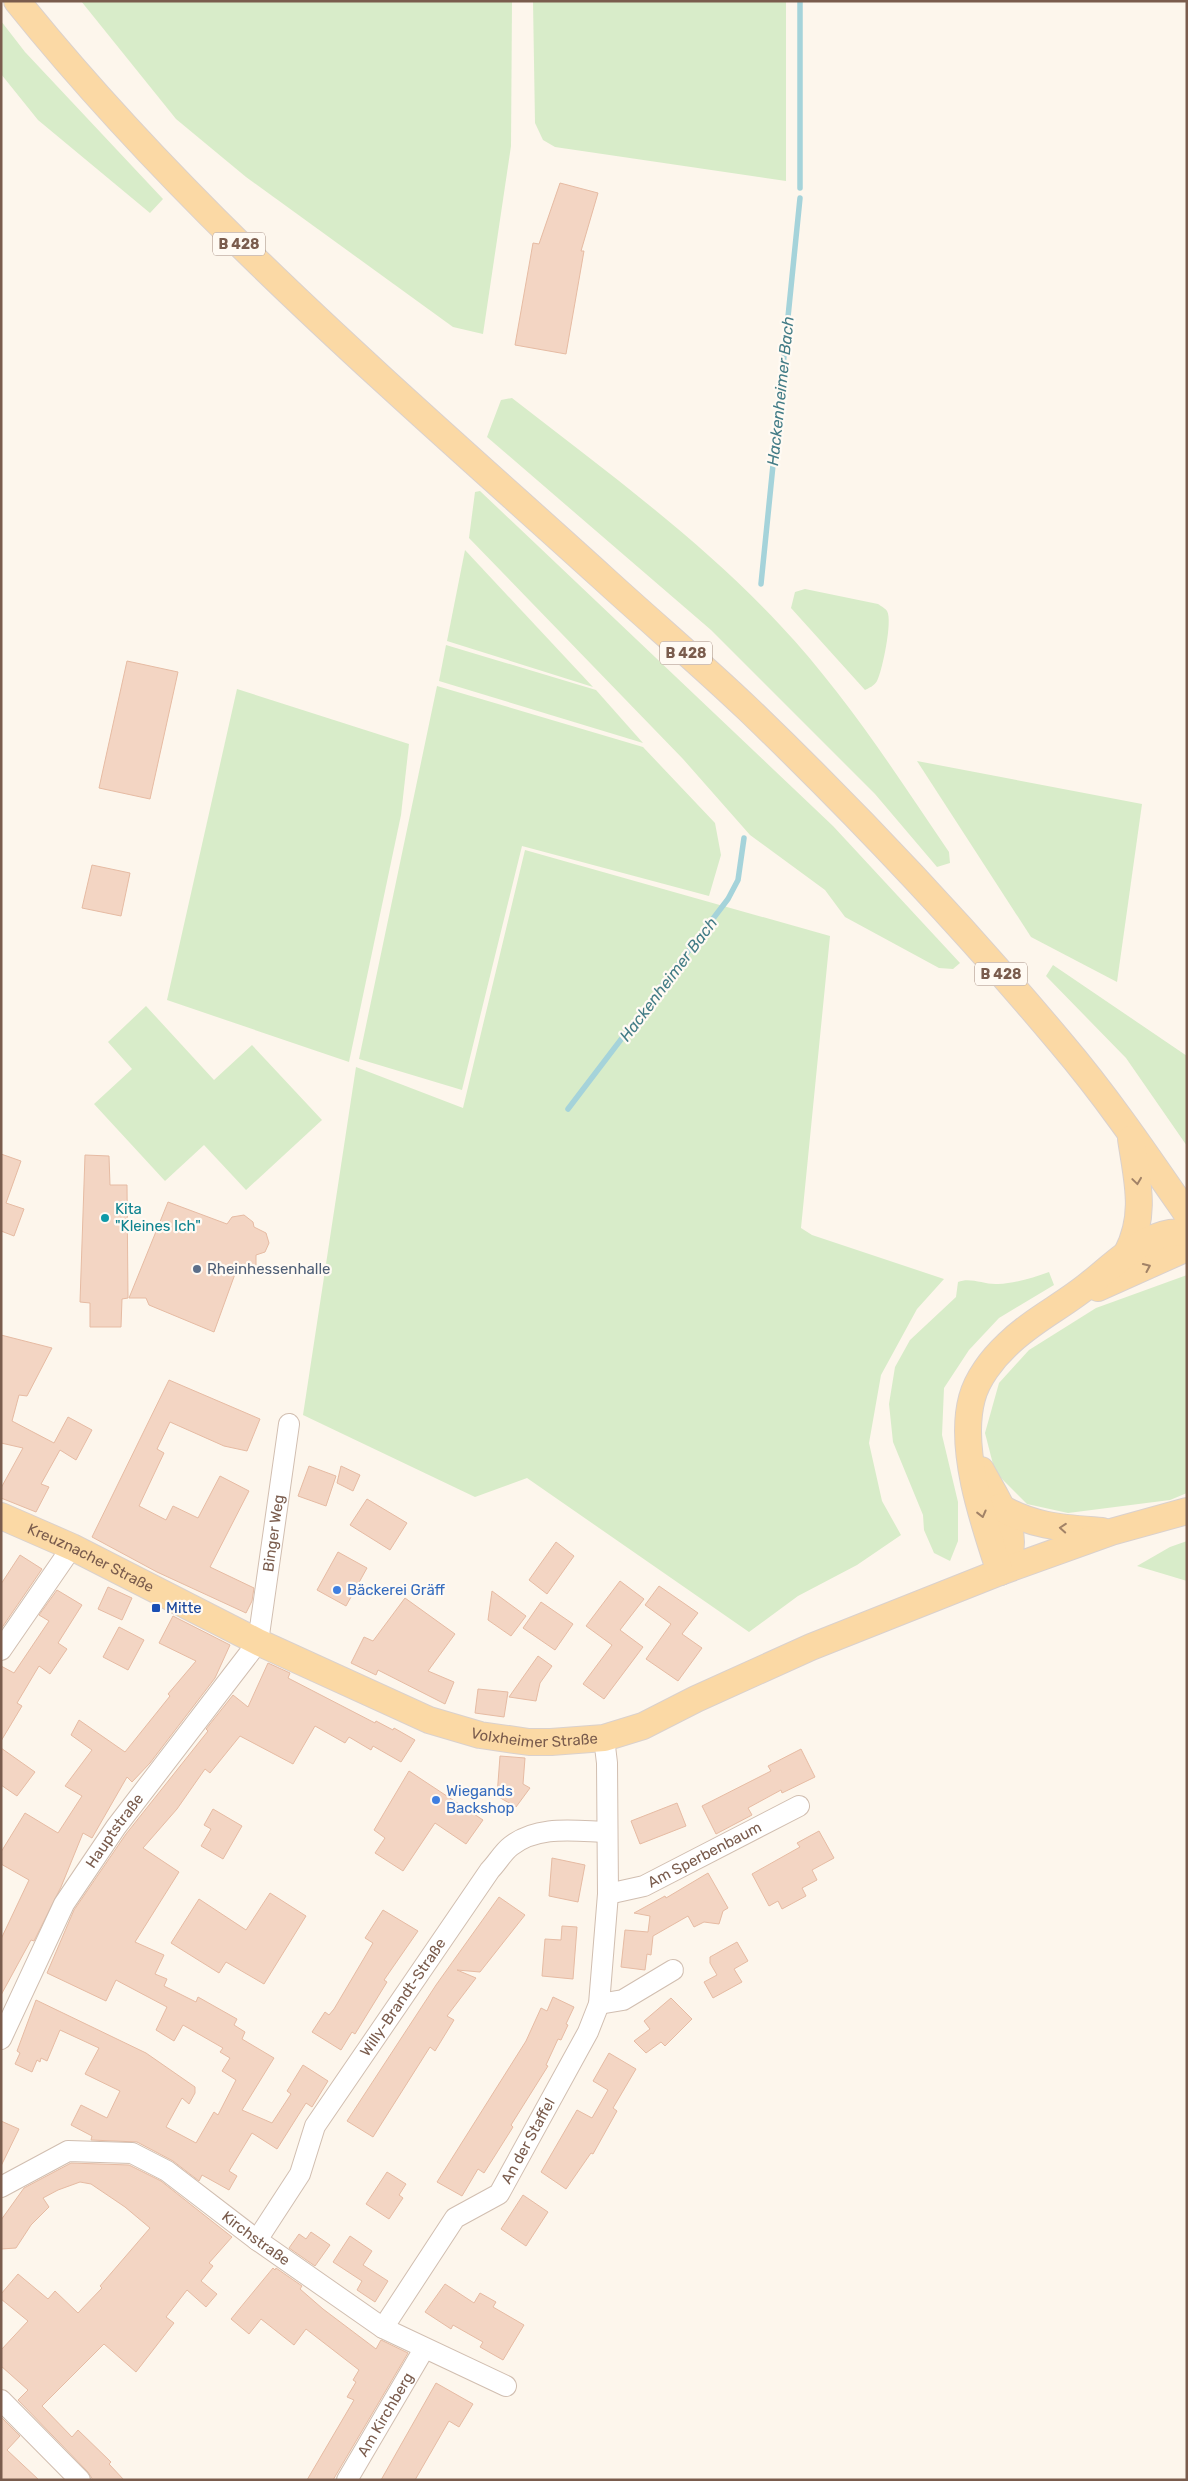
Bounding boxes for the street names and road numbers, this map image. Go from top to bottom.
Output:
road number: B 428 [213,232,265,255]
road number: B 428 [660,641,712,664]
road number: B 428 [975,962,1027,986]
street label: Binger Weg [259,1493,288,1573]
street label: Kreuznacher Straße [25,1520,157,1596]
street label: Volxheimer Straße [469,1724,598,1752]
street label: Hauptstraße [82,1790,147,1871]
street label: Am Sperbenbaum [645,1818,764,1892]
street label: Willy-Brandt-Straße [356,1935,450,2060]
street label: An der Staffel [497,2095,559,2187]
street label: Kirchstraße [218,2207,294,2269]
street label: Am Kirchberg [354,2369,417,2460]

